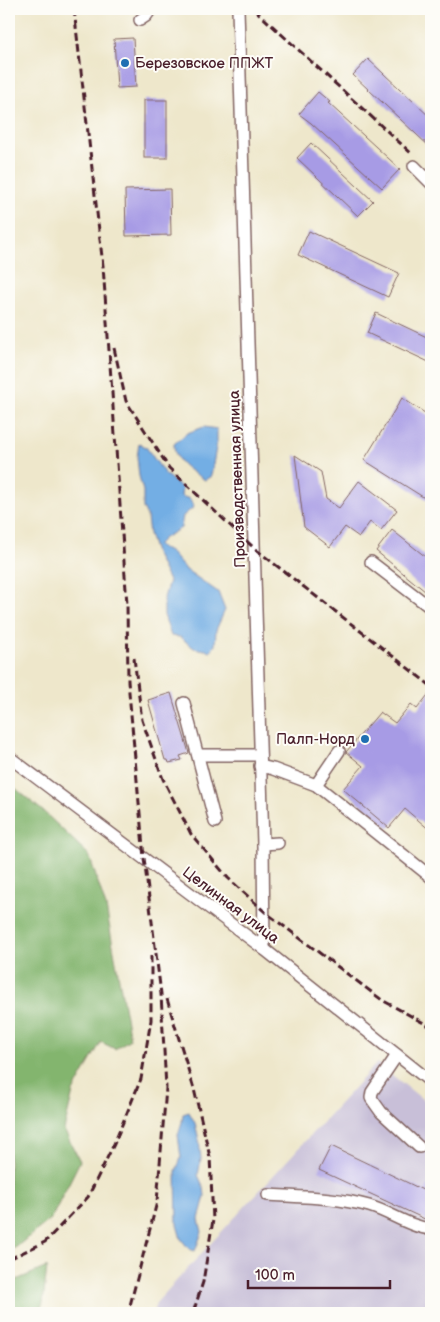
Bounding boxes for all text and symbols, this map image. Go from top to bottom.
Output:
place label: Березовское ППЖТ [135,54,273,73]
marker: Березовское ППЖТ [119,57,131,69]
street label: Производственная улица [225,390,250,568]
place label: Палп-Норд [276,730,355,749]
marker: Палп-Норд [359,733,371,745]
street label: Целинная улица [178,863,283,948]
scale bar [248,1257,390,1289]
text: 100 m [255,1266,295,1285]

